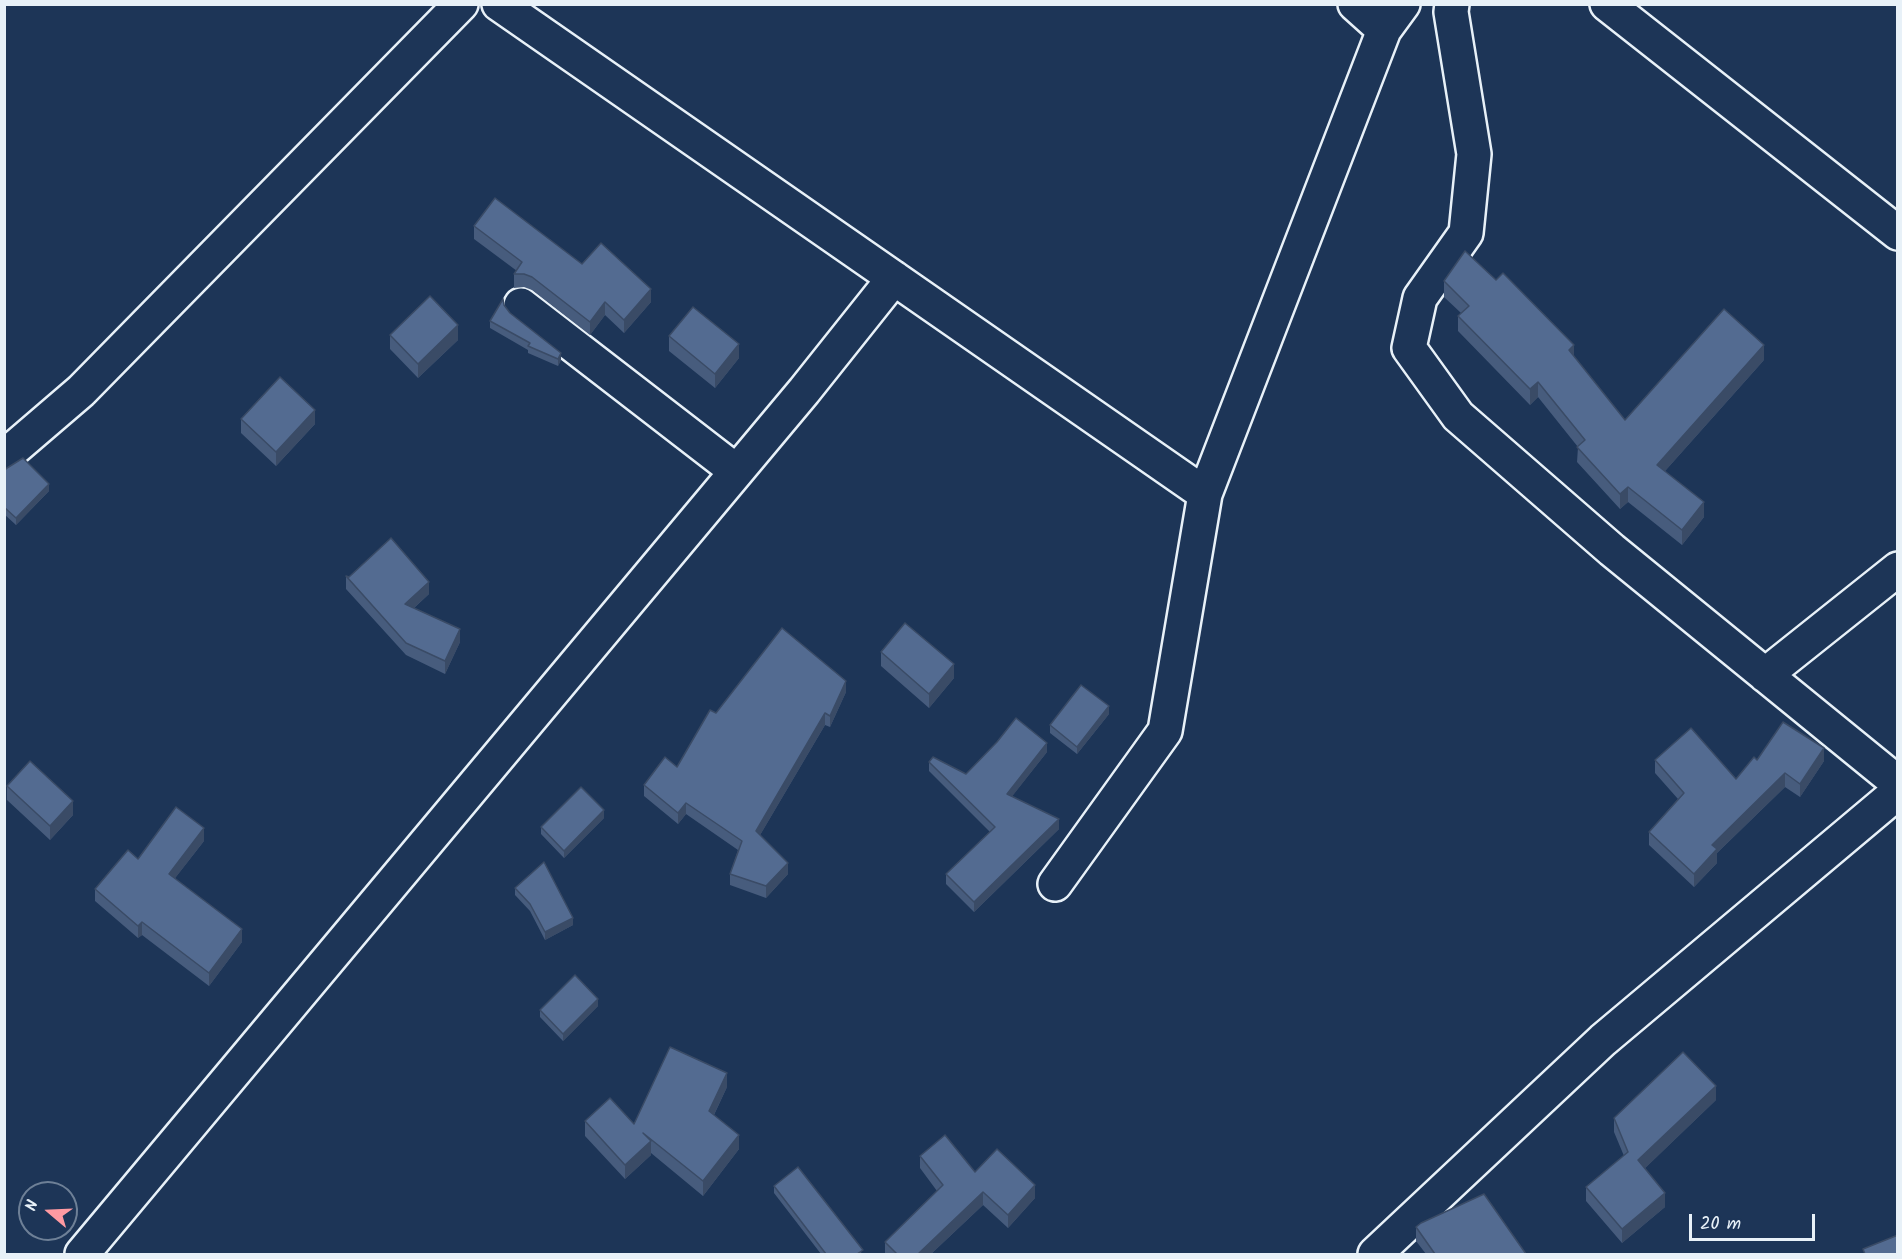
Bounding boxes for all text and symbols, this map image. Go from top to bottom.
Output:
north arrow [18,1181,78,1241]
text: N [19,1197,46,1214]
scale bar [1692,1202,1818,1240]
text: 20 m [1700,1210,1741,1239]

